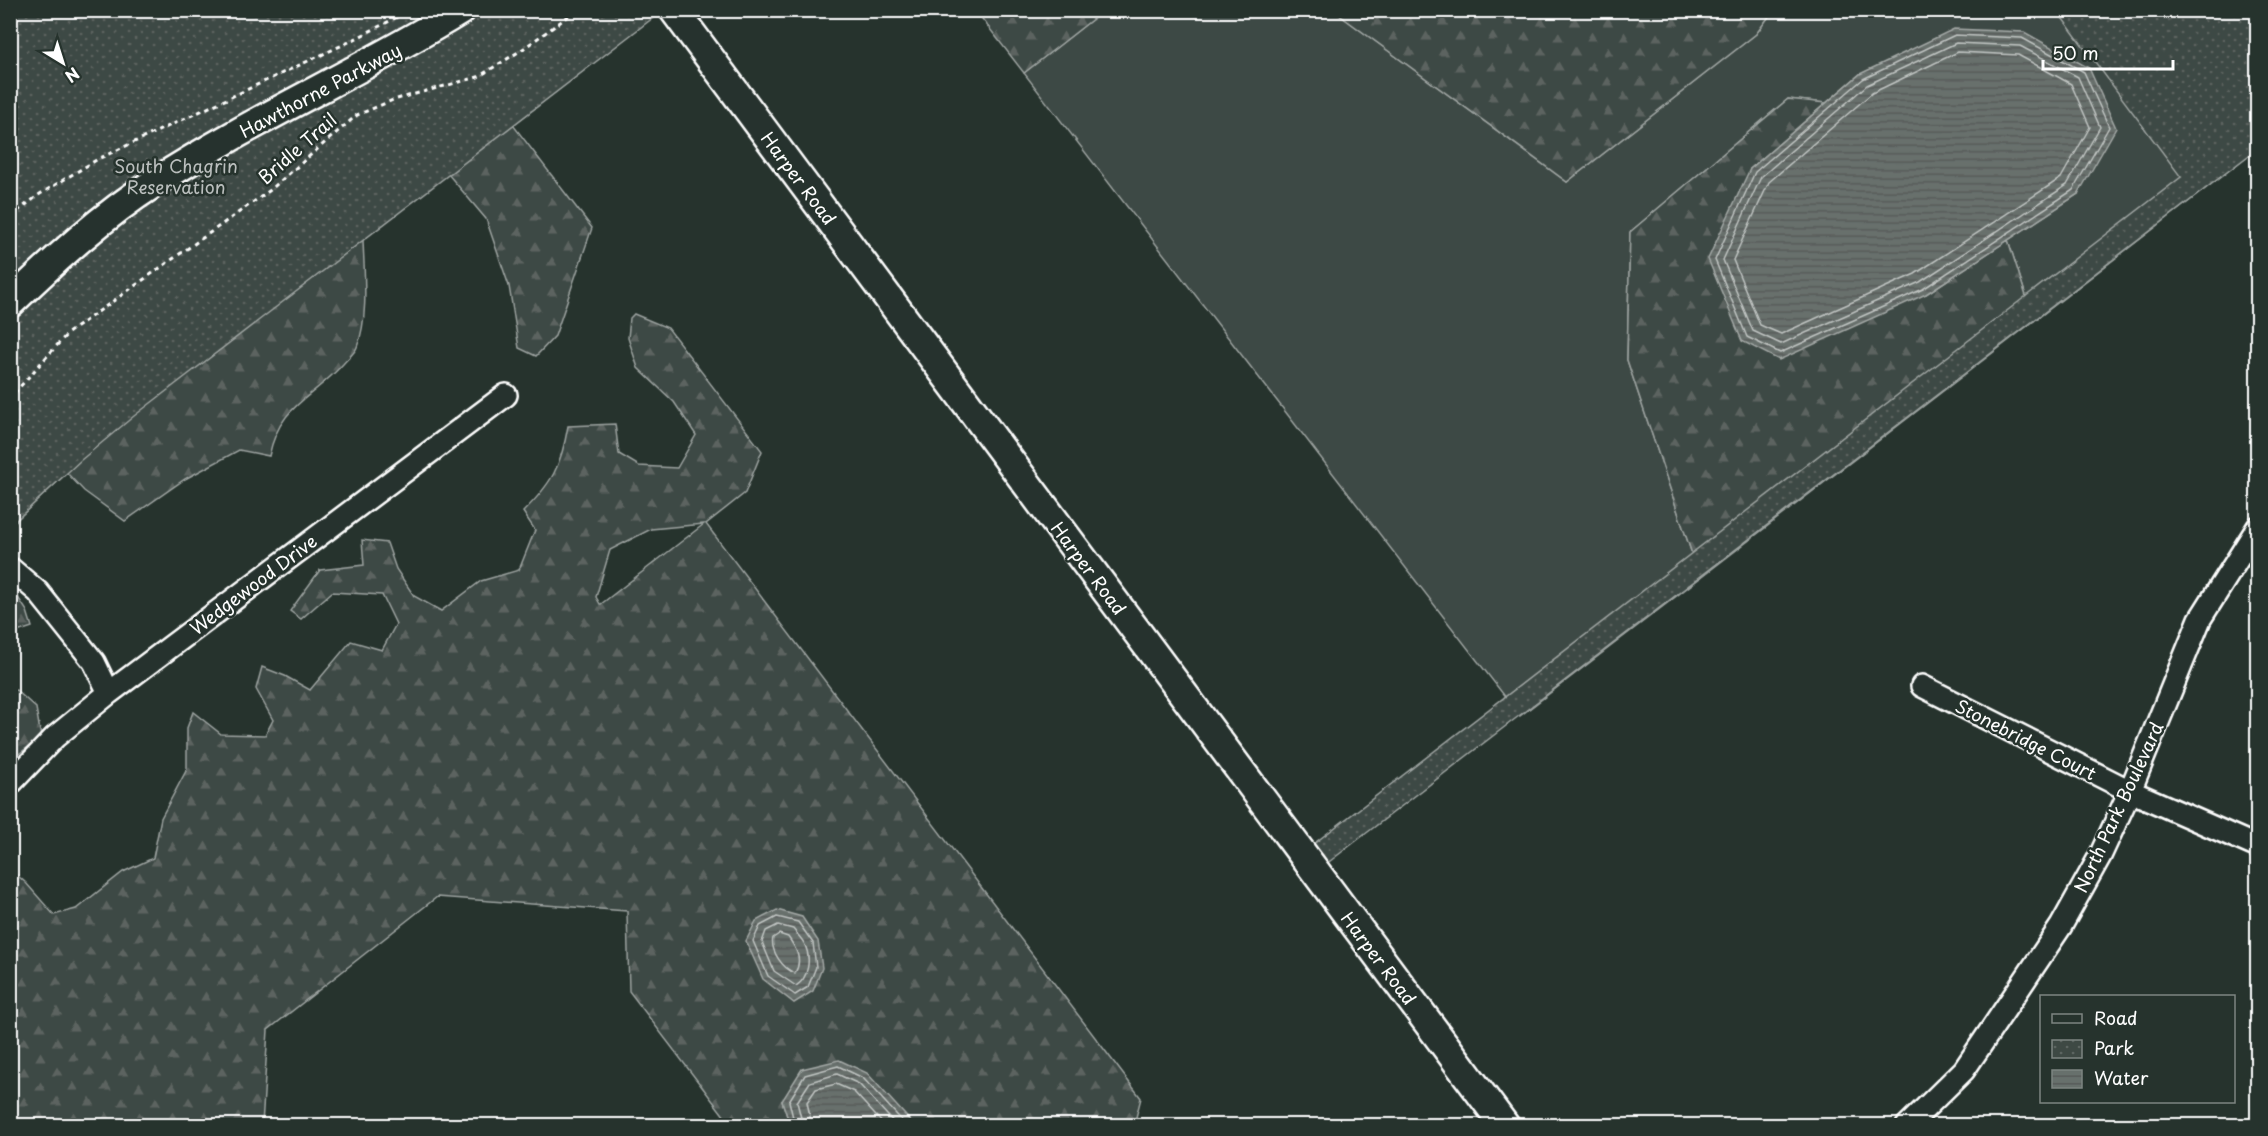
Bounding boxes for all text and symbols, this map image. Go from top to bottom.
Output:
north arrow [33,33,93,93]
scale bar [2043,33,2174,71]
street label: Hawthorne Parkway [234,36,406,144]
text: 50 m [2052,39,2099,66]
text: N [60,62,85,89]
street label: Bridle Trail [252,106,342,190]
street label: Harper Road [755,126,843,230]
park label: South Chagrin Reservation [114,152,238,200]
street label: Harper Road [1045,516,1133,620]
street label: Wedgewood Drive [184,527,322,641]
street label: Stonebridge Court [1951,692,2101,786]
street label: North Park Boulevard [2067,717,2169,897]
street label: Harper Road [1335,906,1423,1010]
legend [2040,995,2235,1103]
text: Road [2094,1004,2138,1031]
text: Park [2094,1034,2134,1061]
text: Water [2094,1064,2149,1091]

